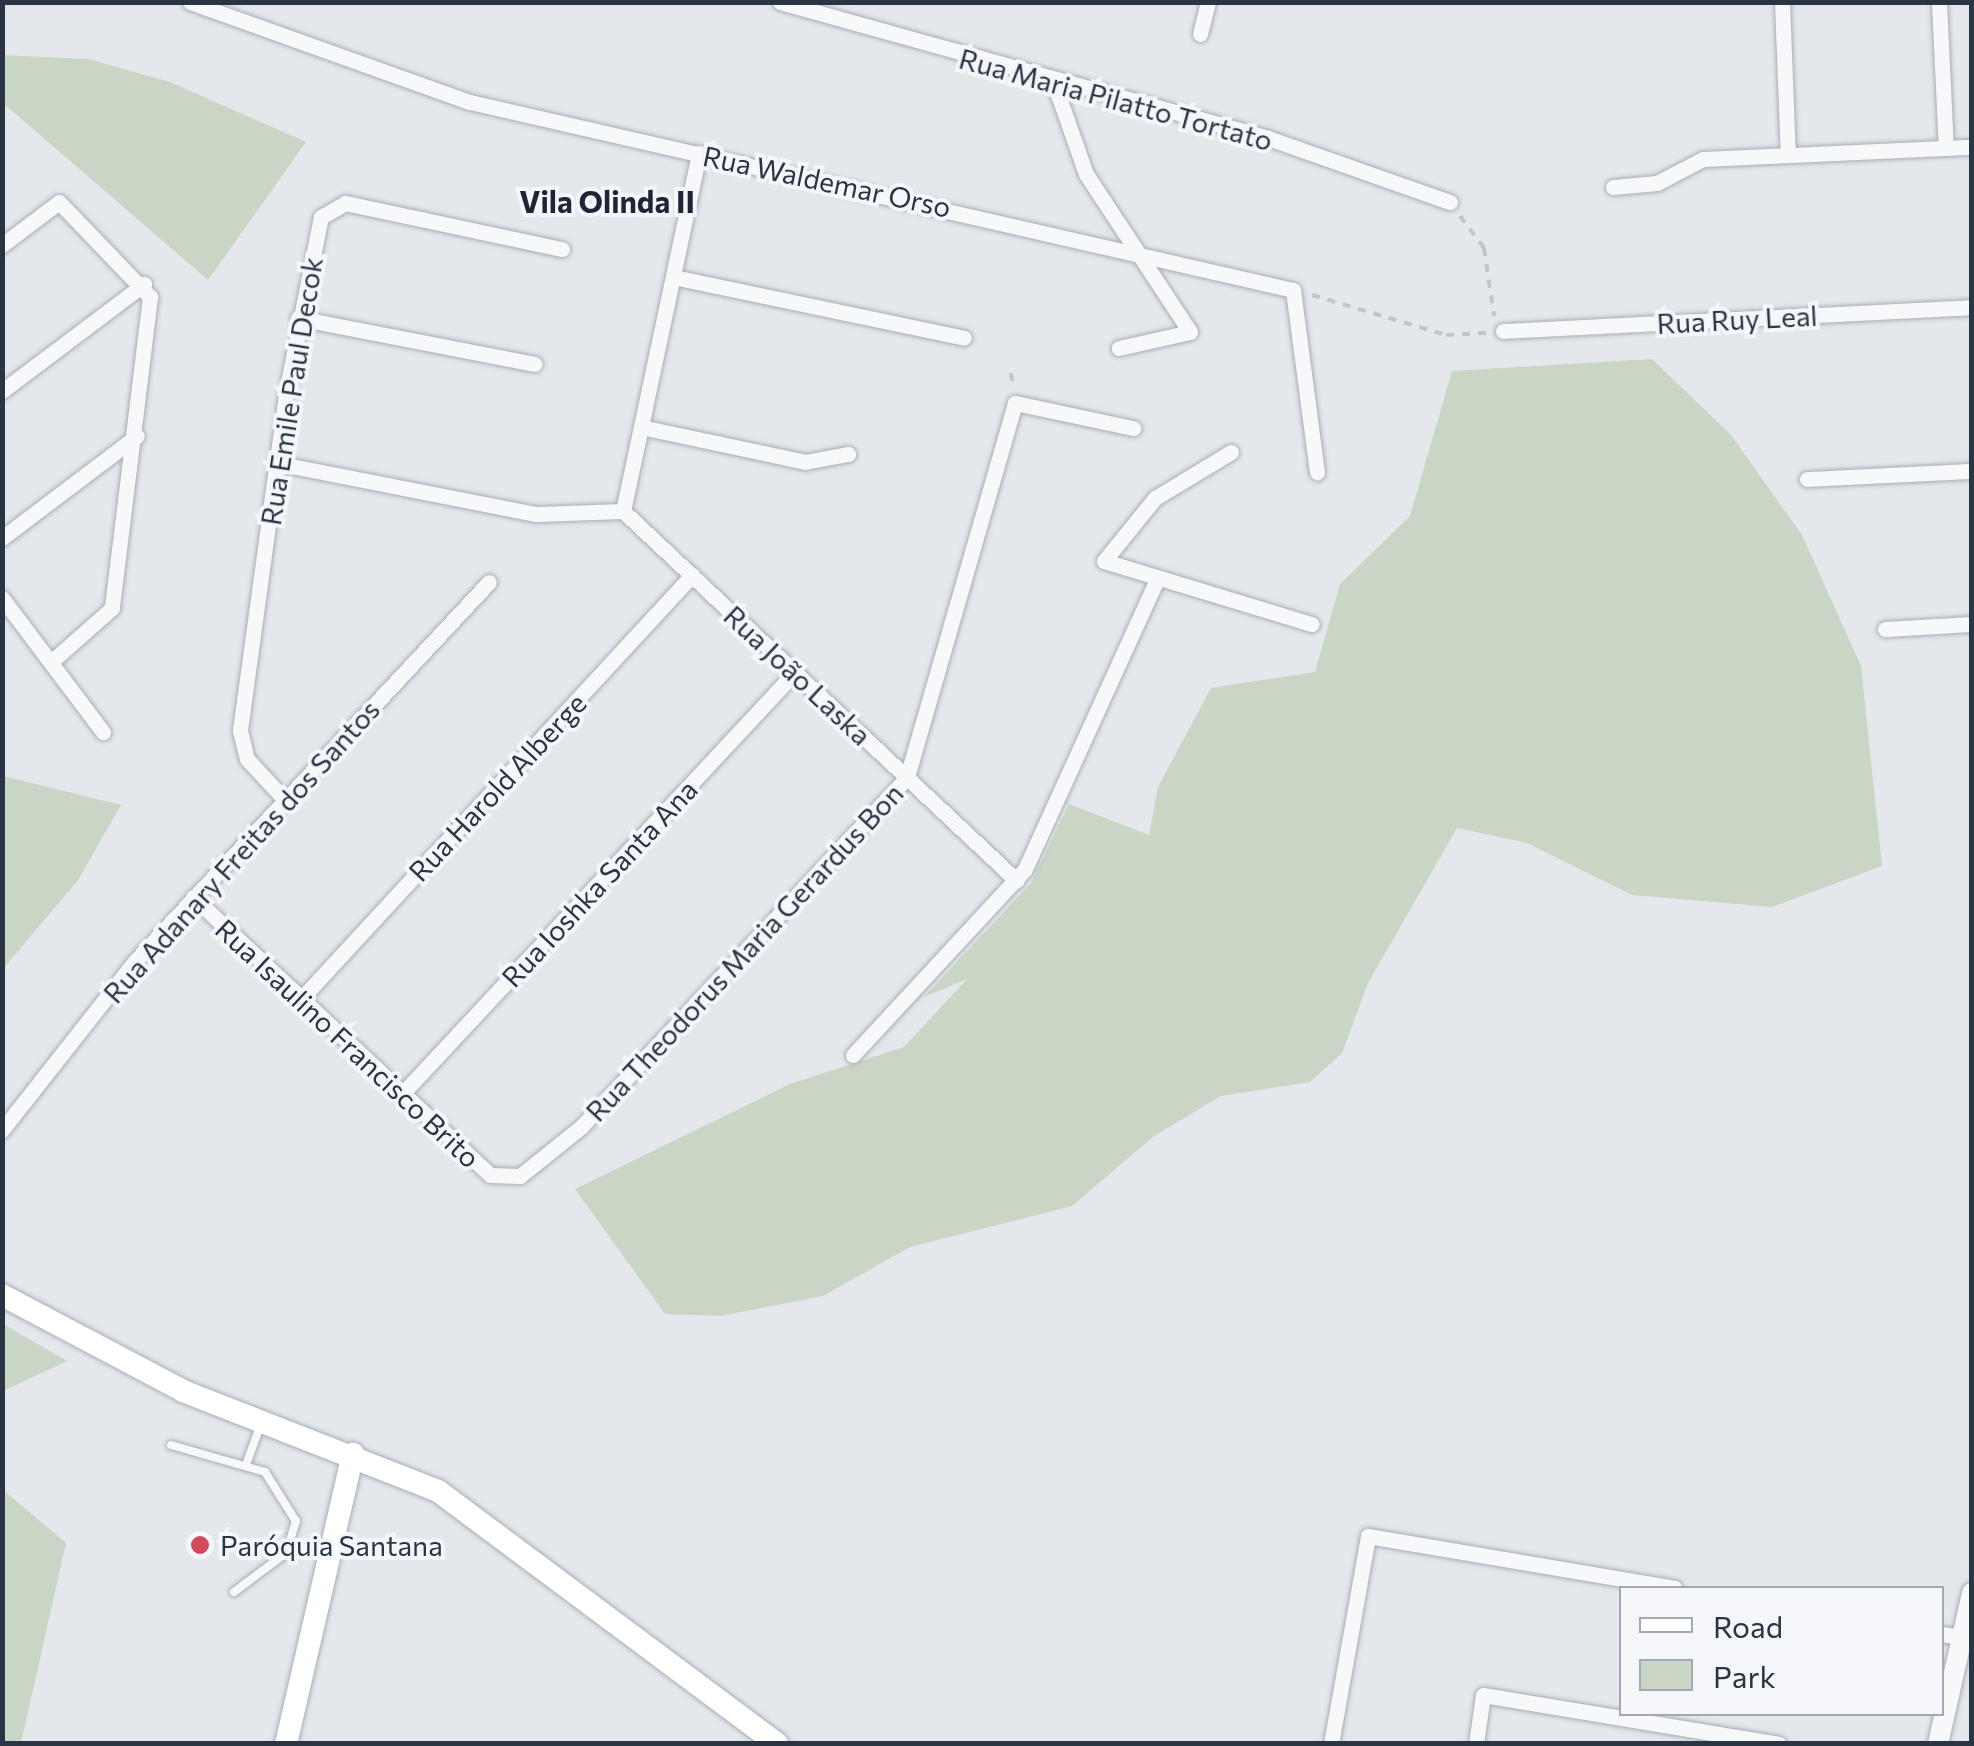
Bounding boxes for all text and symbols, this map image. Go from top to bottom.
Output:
street label: Rua Maria Pilatto Tortato [956,41,1276,157]
street label: Rua Waldemar Orso [700,138,954,224]
district label: Vila Olinda II [519,183,695,219]
street label: Rua Emile Paul Decok [253,254,329,528]
street label: Rua Ruy Leal [1656,298,1818,340]
street label: Rua João Laska [717,598,879,752]
street label: Rua Harold Alberge [401,686,593,888]
street label: Rua Adanary Freitas dos Santos [96,692,386,1010]
street label: Rua Ioshka Santa Ana [494,772,704,994]
street label: Rua Theodorus Maria Gerardus Bon [578,776,910,1128]
street label: Rua Isaulino Francisco Brito [209,912,487,1174]
place label: Paróquia Santana [220,1528,443,1562]
marker: Paróquia Santana [189,1534,211,1556]
legend [1619,1586,1944,1716]
text: Road [1713,1607,1783,1644]
text: Park [1713,1657,1776,1694]

